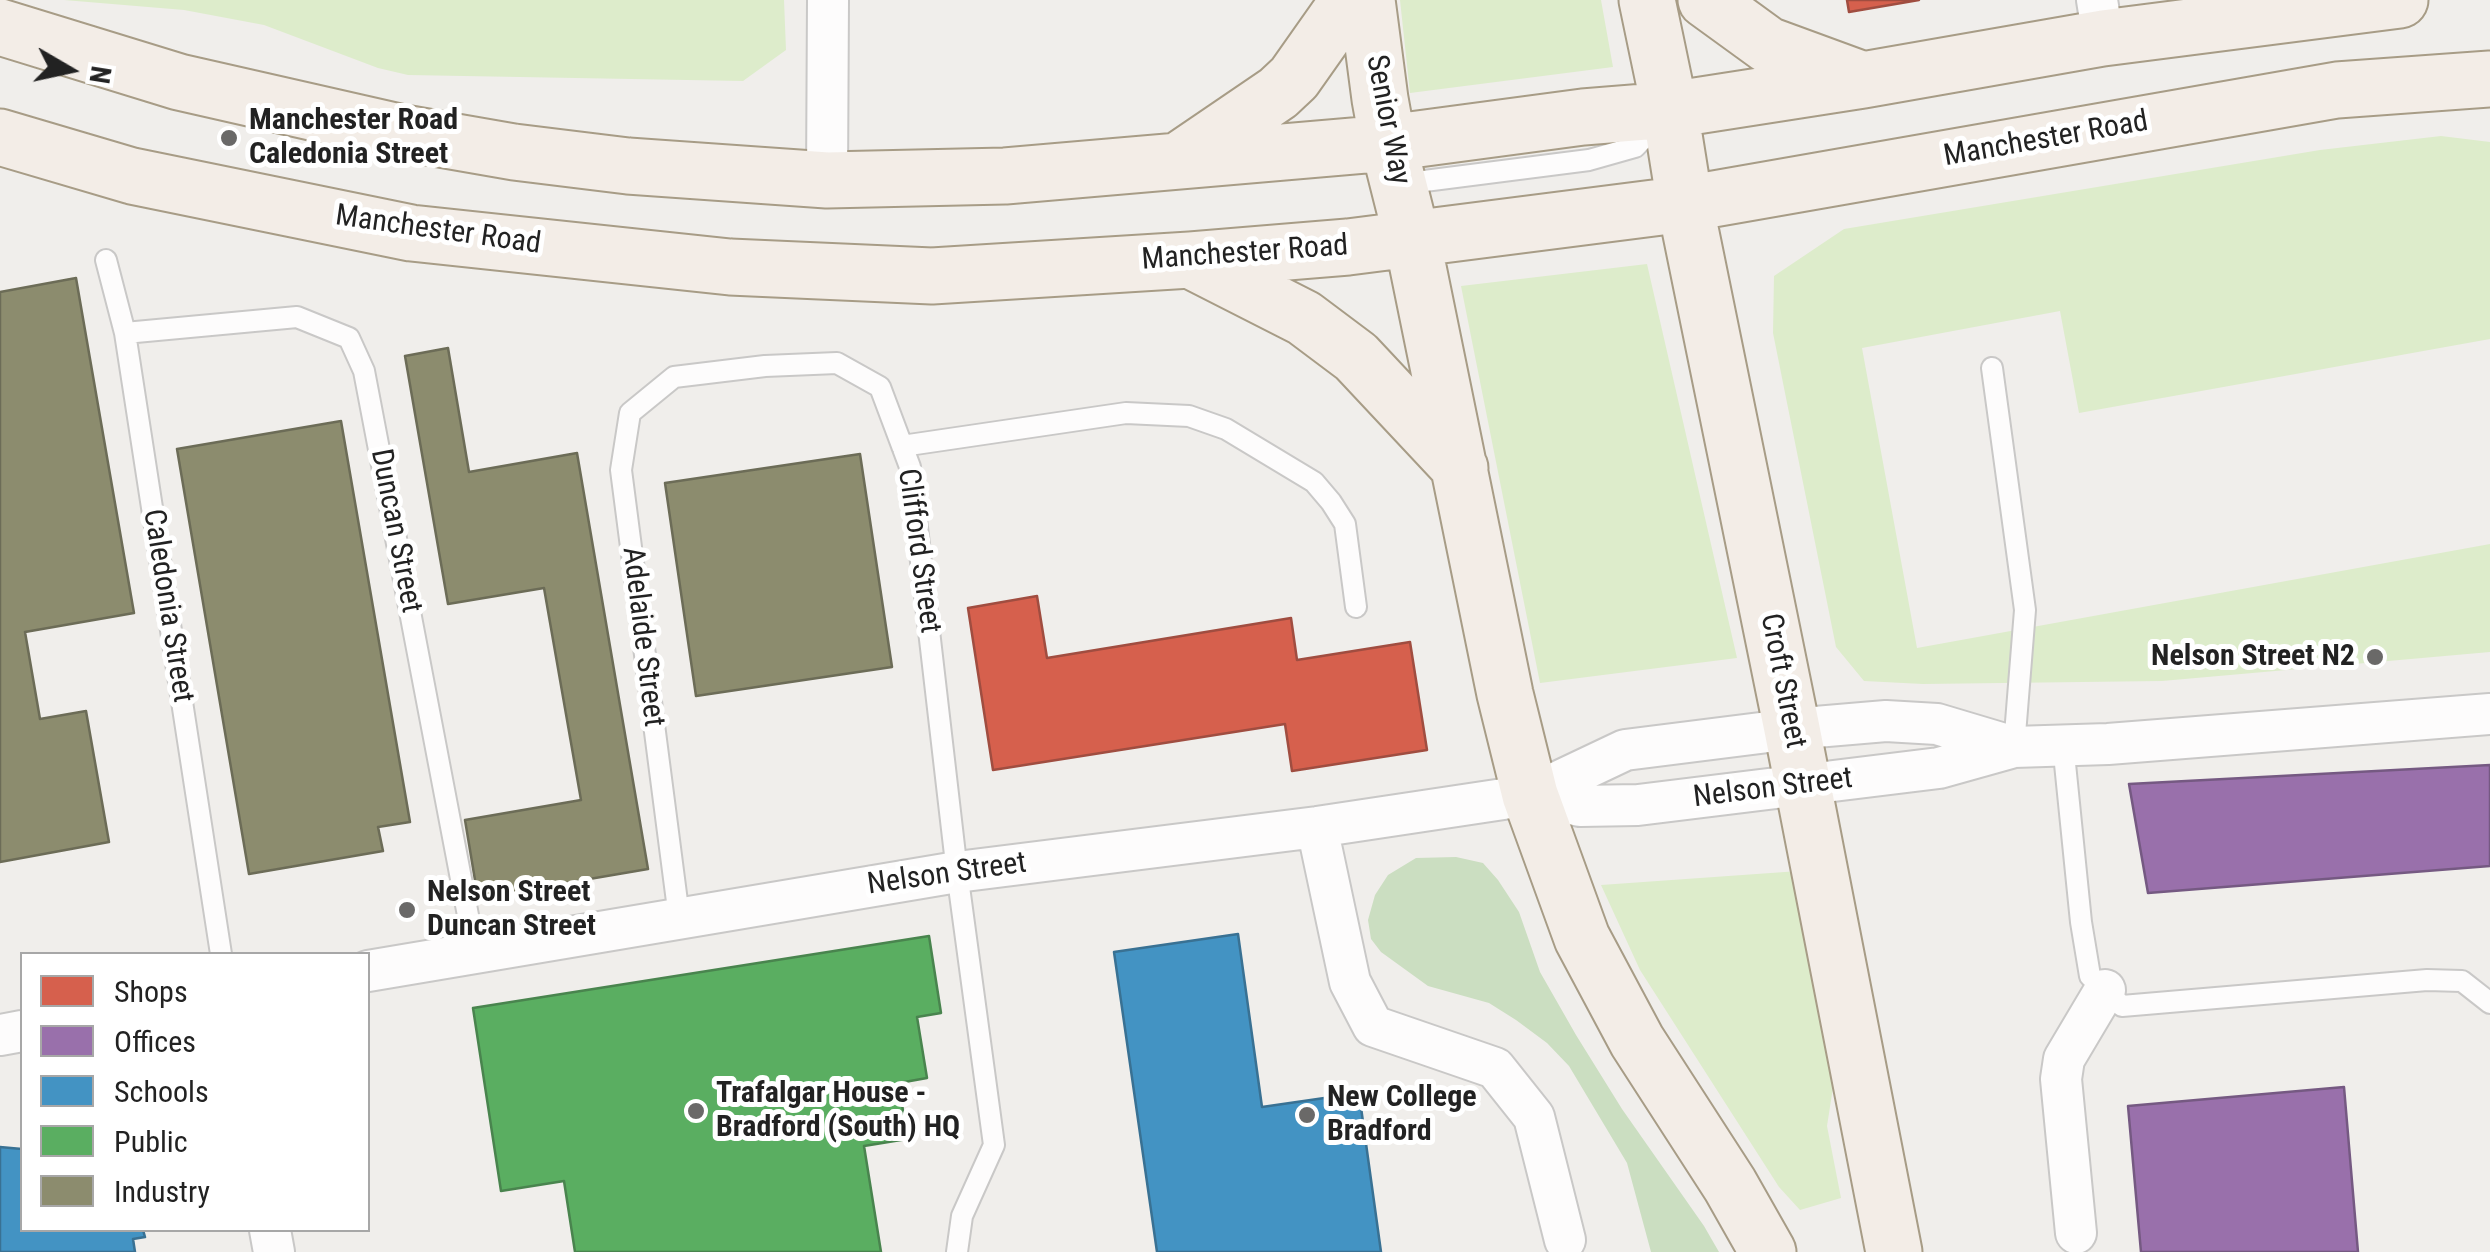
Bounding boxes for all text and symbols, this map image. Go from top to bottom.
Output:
north arrow [20,20,120,120]
street label: Senior Way [1357,52,1417,188]
text: N [82,64,118,86]
place label: Manchester Road Caledonia Street [249,103,458,174]
street label: Manchester Road [1941,104,2151,176]
marker: Manchester Road Caledonia Street [218,127,240,149]
street label: Manchester Road [333,199,543,263]
street label: Manchester Road [1141,229,1349,279]
street label: Duncan Street [361,446,429,616]
street label: Clifford Street [889,466,947,636]
street label: Caledonia Street [134,507,200,705]
street label: Adelaide Street [613,545,671,729]
street label: Croft Street [1751,611,1813,751]
place label: Nelson Street N2 [2151,639,2355,675]
marker: Nelson Street N2 [2364,646,2386,668]
street label: Nelson Street [1691,761,1855,817]
street label: Nelson Street [865,846,1029,904]
place label: Nelson Street Duncan Street [427,875,596,946]
marker: Nelson Street Duncan Street [396,899,418,921]
legend [20,952,370,1232]
text: Shops [114,974,188,1009]
text: Offices [114,1024,196,1059]
text: Schools [114,1074,209,1109]
place label: Trafalgar House - Bradford (South) HQ [716,1076,960,1146]
place label: New College Bradford [1327,1080,1477,1150]
marker: Trafalgar House - Bradford (South) HQ [685,1100,707,1122]
marker: New College Bradford [1296,1104,1318,1126]
text: Public [114,1124,188,1159]
text: Industry [114,1174,210,1209]

